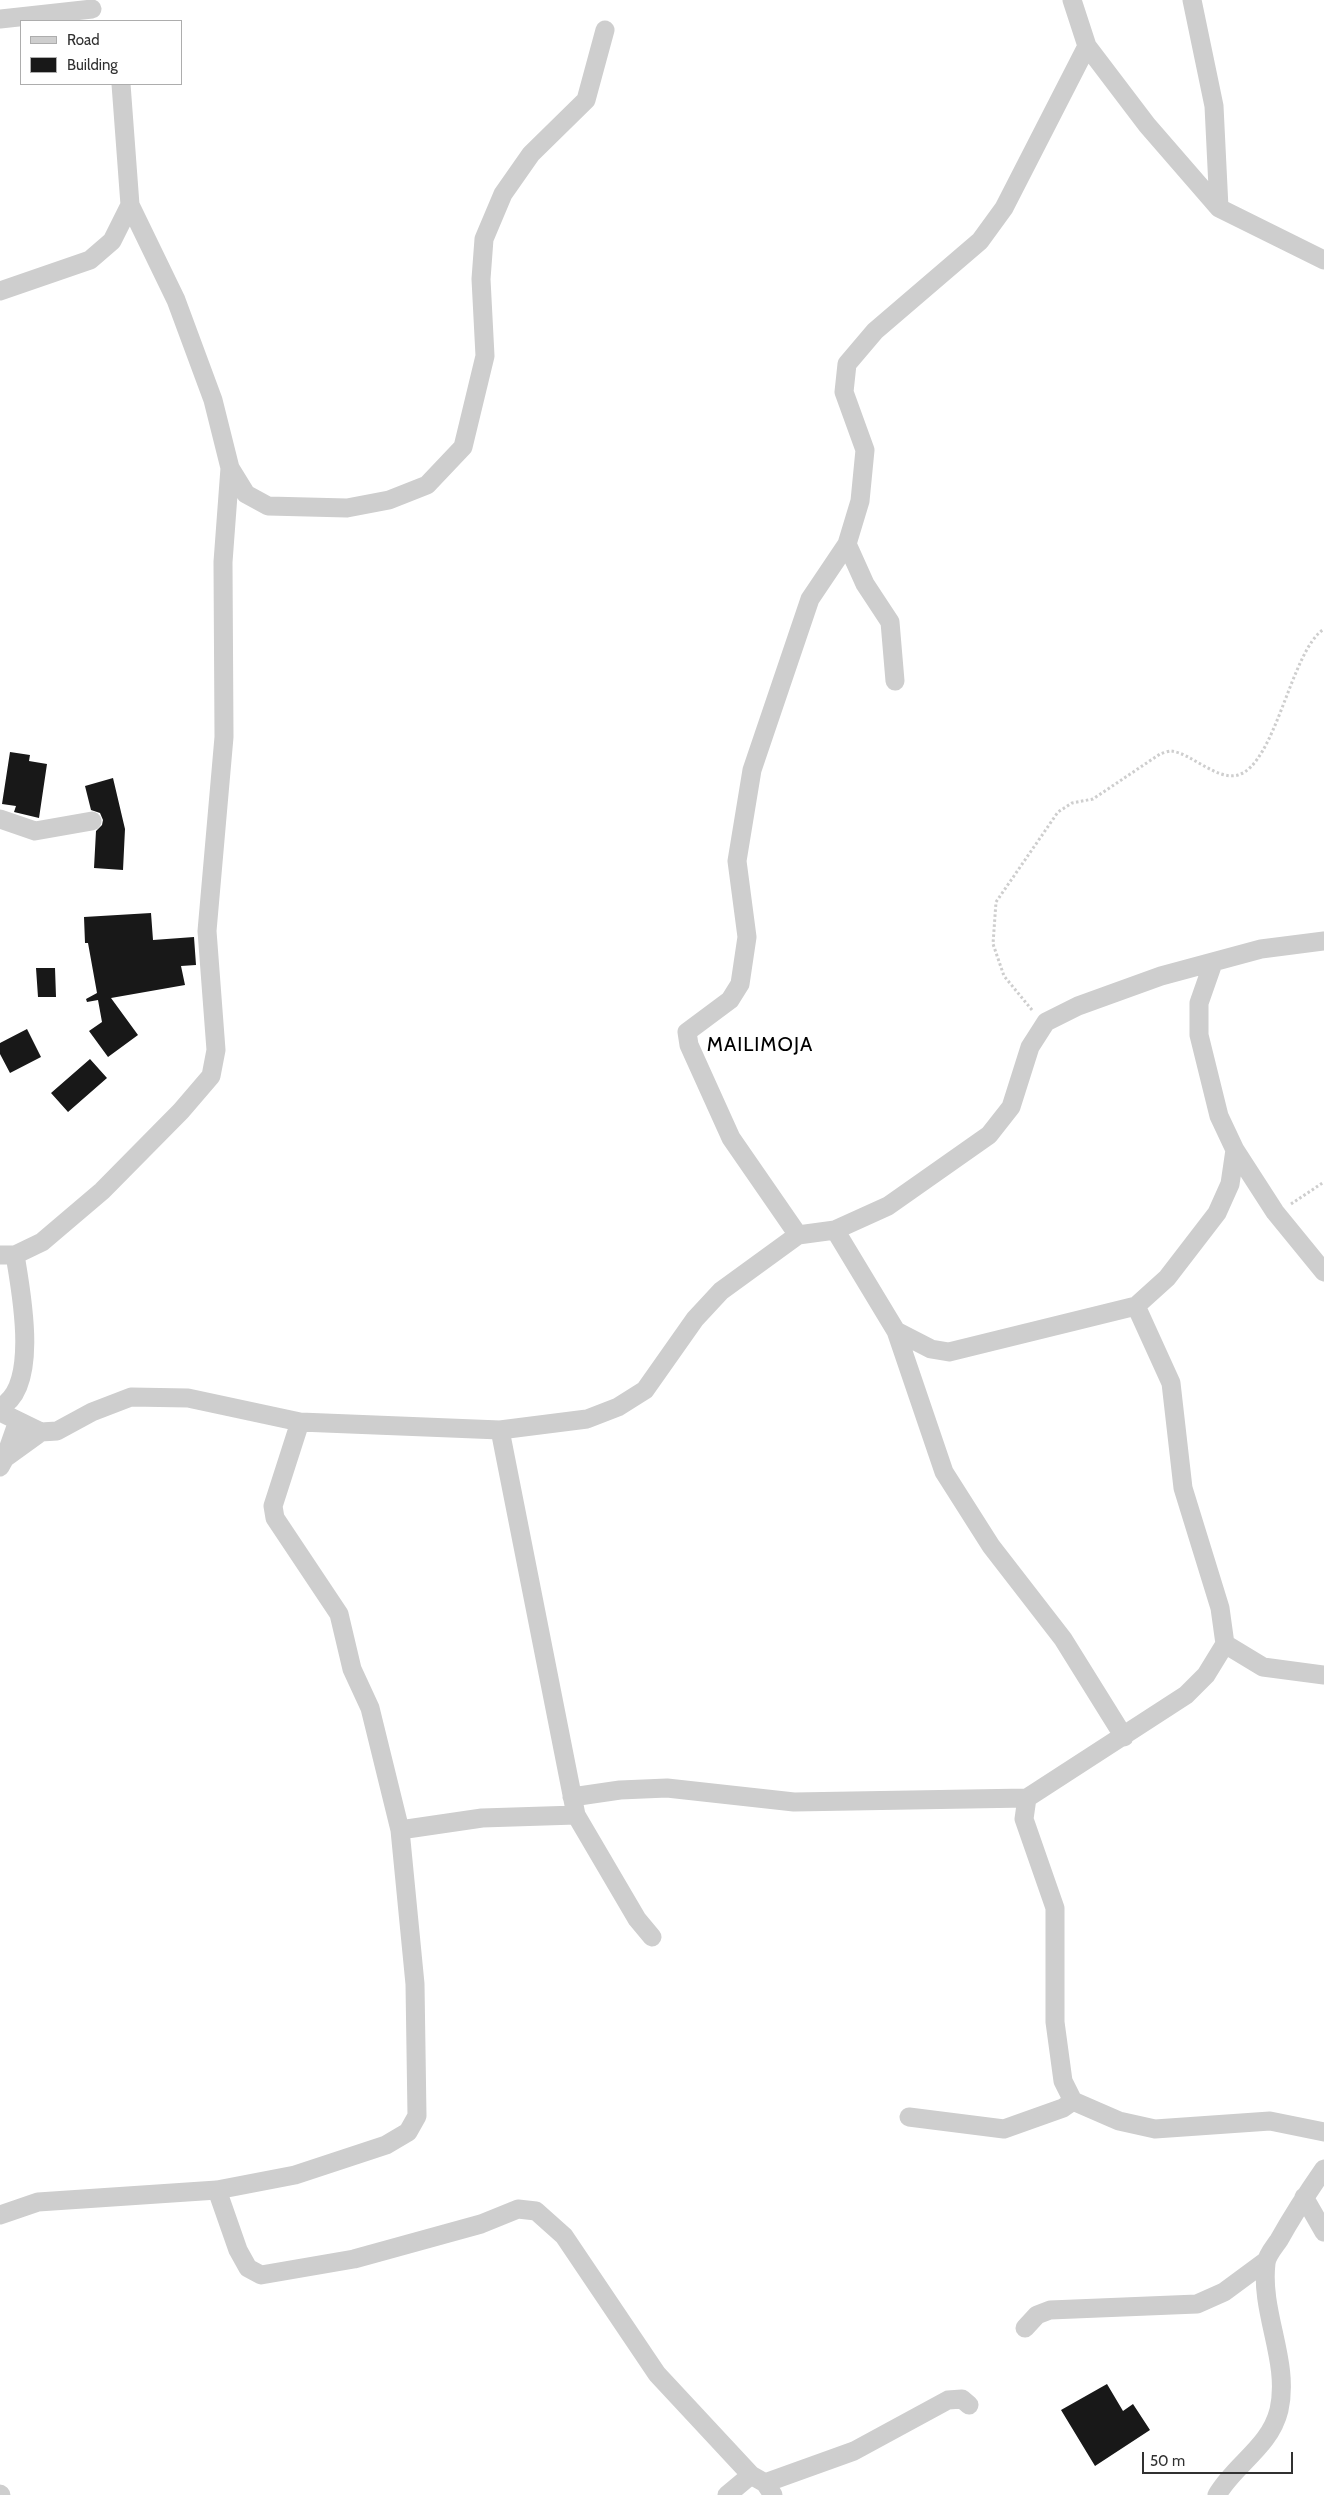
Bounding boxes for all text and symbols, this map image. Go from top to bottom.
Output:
legend [20,20,182,85]
text: Road [67,31,100,49]
text: Building [67,56,118,74]
district label: MAILIMOJA [706,1033,814,1057]
scale bar [1144,2442,1295,2474]
text: 50 m [1150,2452,1185,2470]

